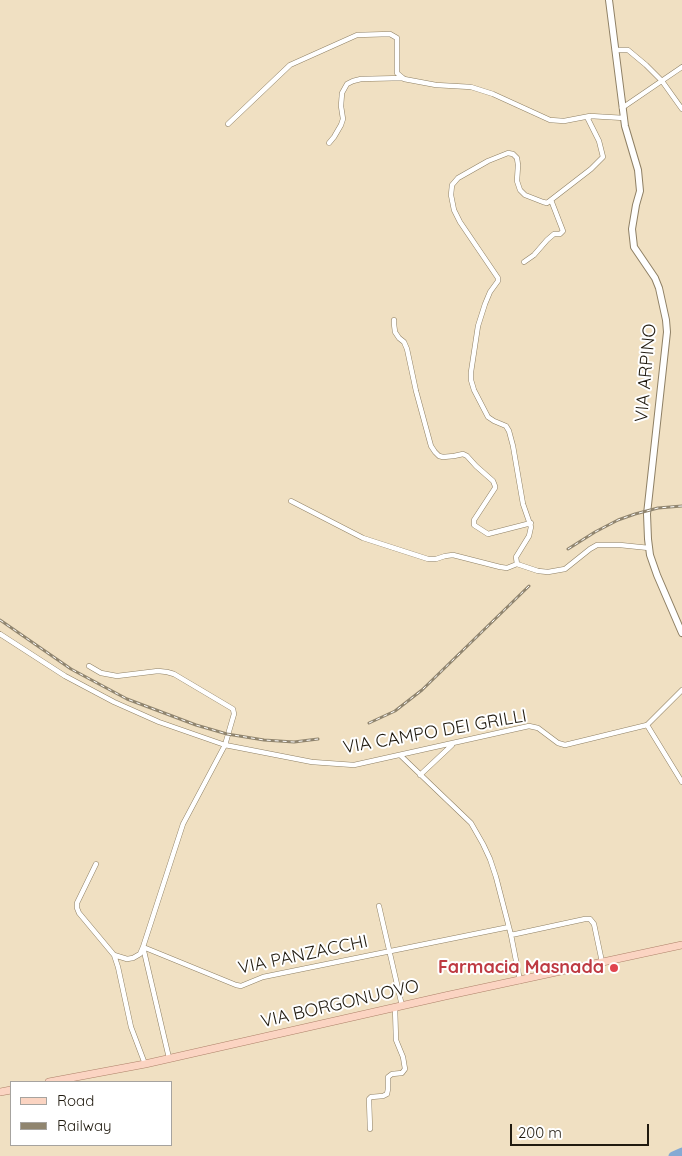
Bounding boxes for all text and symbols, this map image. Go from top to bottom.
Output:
street label: VIA ARPINO [631,323,661,423]
street label: VIA CAMPO DEI GRILLI [342,705,528,759]
street label: VIA PANZACCHI [236,931,370,979]
place label: Farmacia Masnada [438,957,604,979]
marker: Farmacia Masnada [608,962,620,974]
street label: VIA BORGONUOVO [259,975,421,1033]
legend [10,1081,172,1146]
text: Road [57,1091,94,1110]
scale bar [512,1114,651,1146]
text: Railway [57,1116,112,1135]
text: 200 m [518,1123,562,1142]

